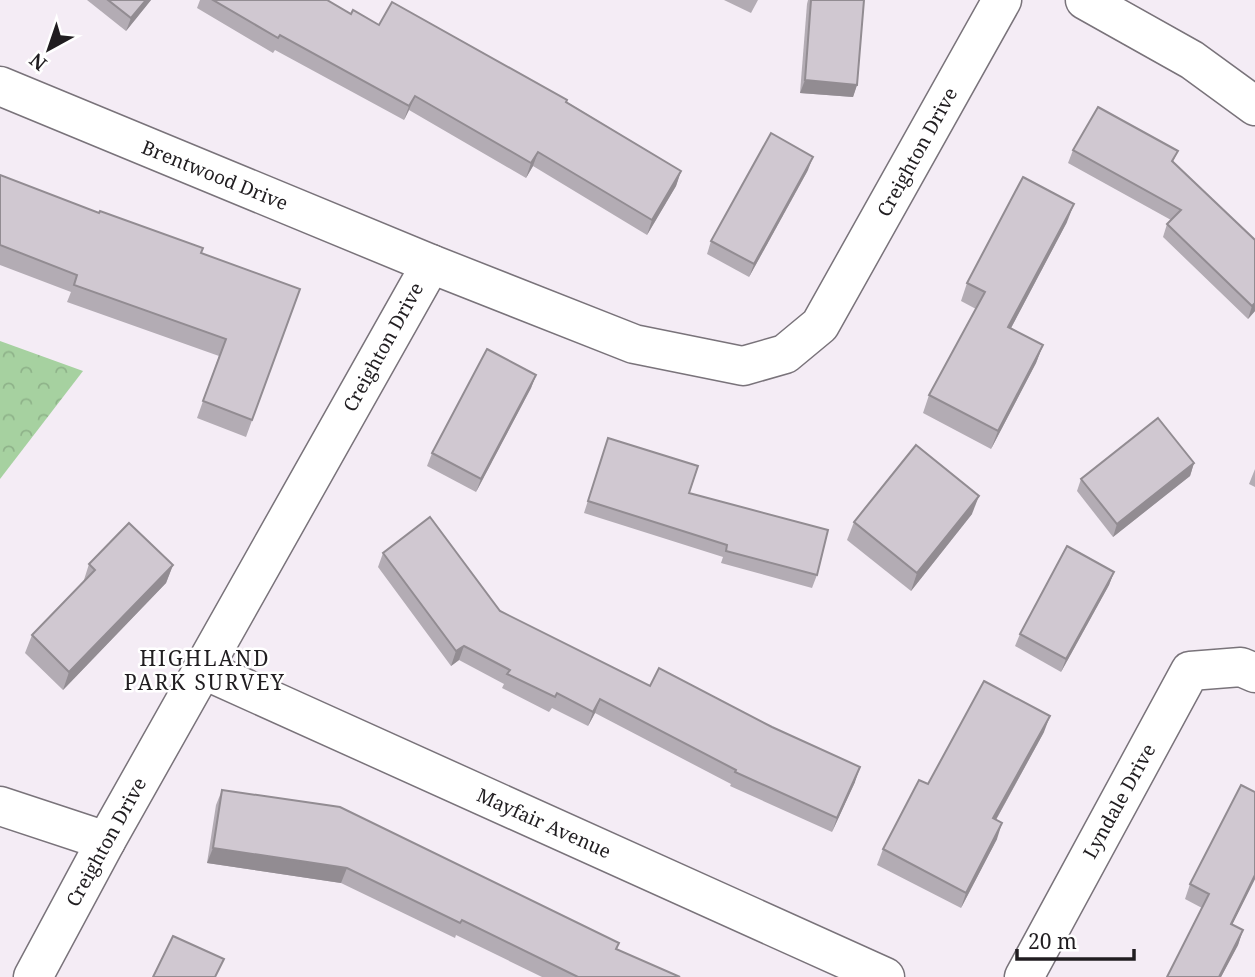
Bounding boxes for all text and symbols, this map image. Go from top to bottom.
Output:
north arrow [14,14,84,84]
text: N [24,47,52,77]
street label: Creighton Drive [871,83,963,221]
street label: Brentwood Drive [138,134,292,216]
street label: Creighton Drive [337,278,429,416]
district label: HIGHLAND PARK SURVEY [124,644,286,696]
street label: Lyndale Drive [1077,739,1161,863]
street label: Creighton Drive [60,773,152,911]
street label: Mayfair Avenue [473,782,615,864]
scale bar [1017,918,1134,962]
text: 20 m [1028,927,1077,955]

